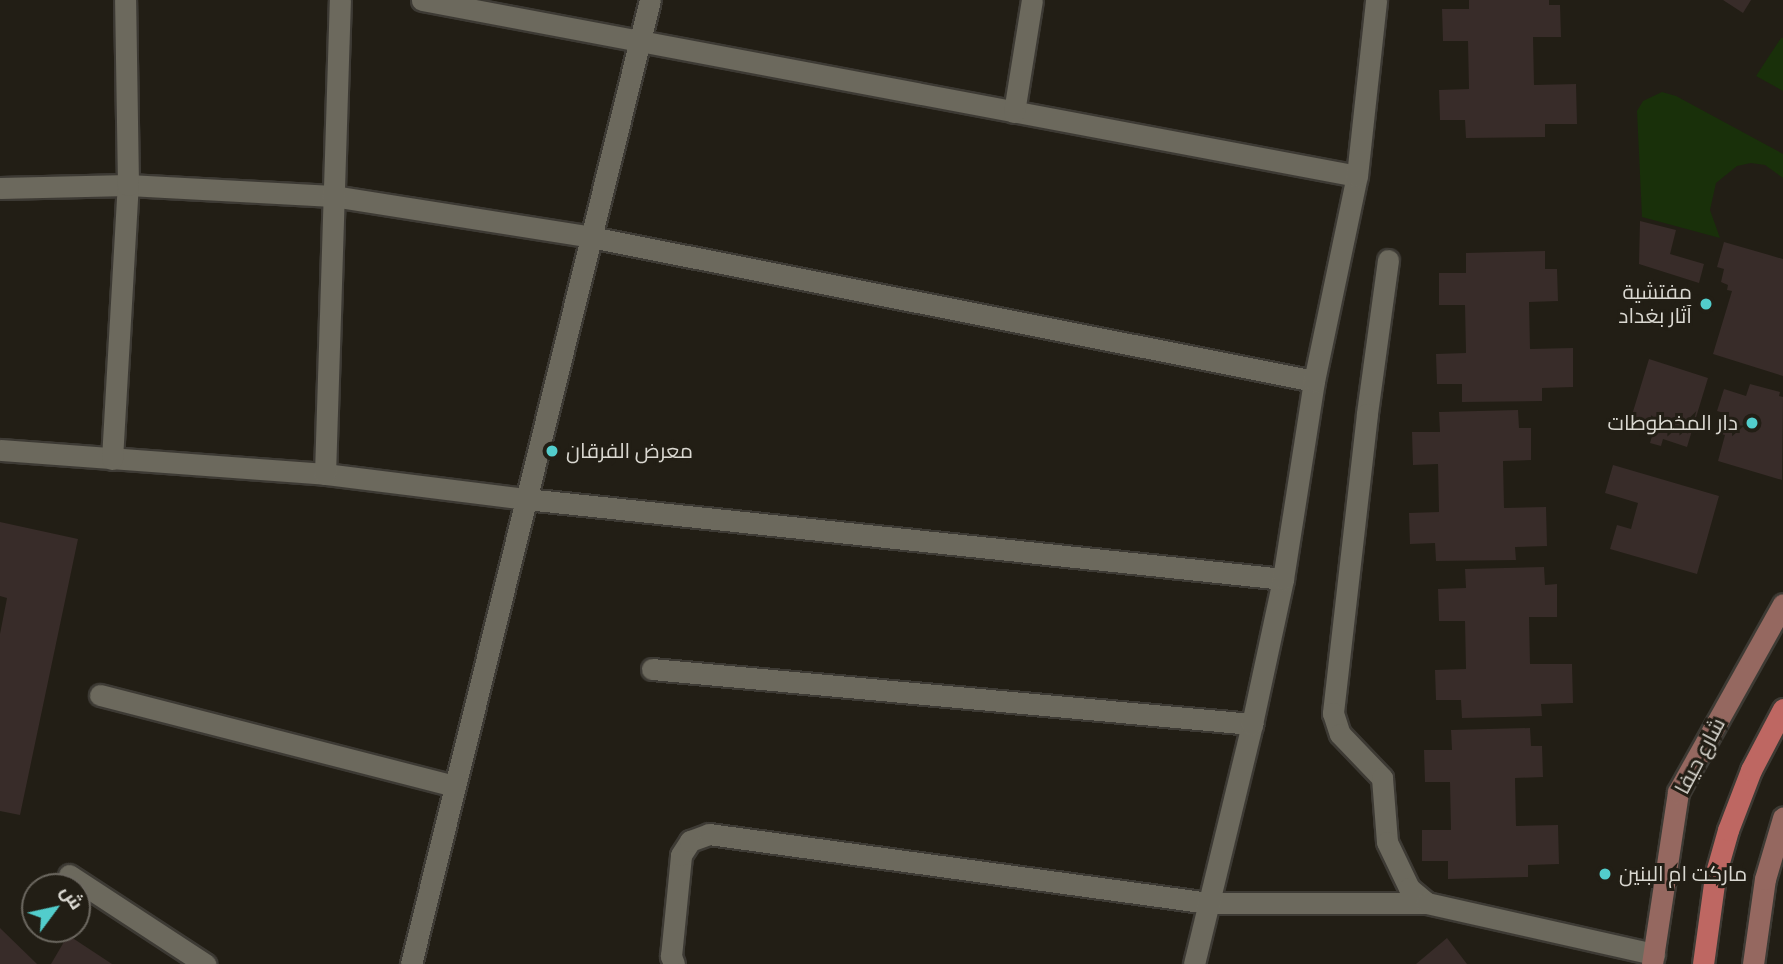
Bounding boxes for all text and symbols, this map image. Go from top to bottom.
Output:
place label: مفتشية آثار بغداد [1618,279,1692,329]
marker: مفتشية آثار بغداد [1698,296,1714,312]
place label: دار المخطوطات [1607,410,1738,436]
marker: دار المخطوطات [1744,415,1760,431]
place label: معرض الفرقان [566,438,693,464]
marker: معرض الفرقان [544,443,560,459]
street label: شارع حيفا [1669,714,1731,798]
place label: ماركت ام البنين [1619,861,1747,887]
marker: ماركت ام البنين [1597,866,1613,882]
north arrow [21,873,91,943]
text: ش [56,881,89,914]

